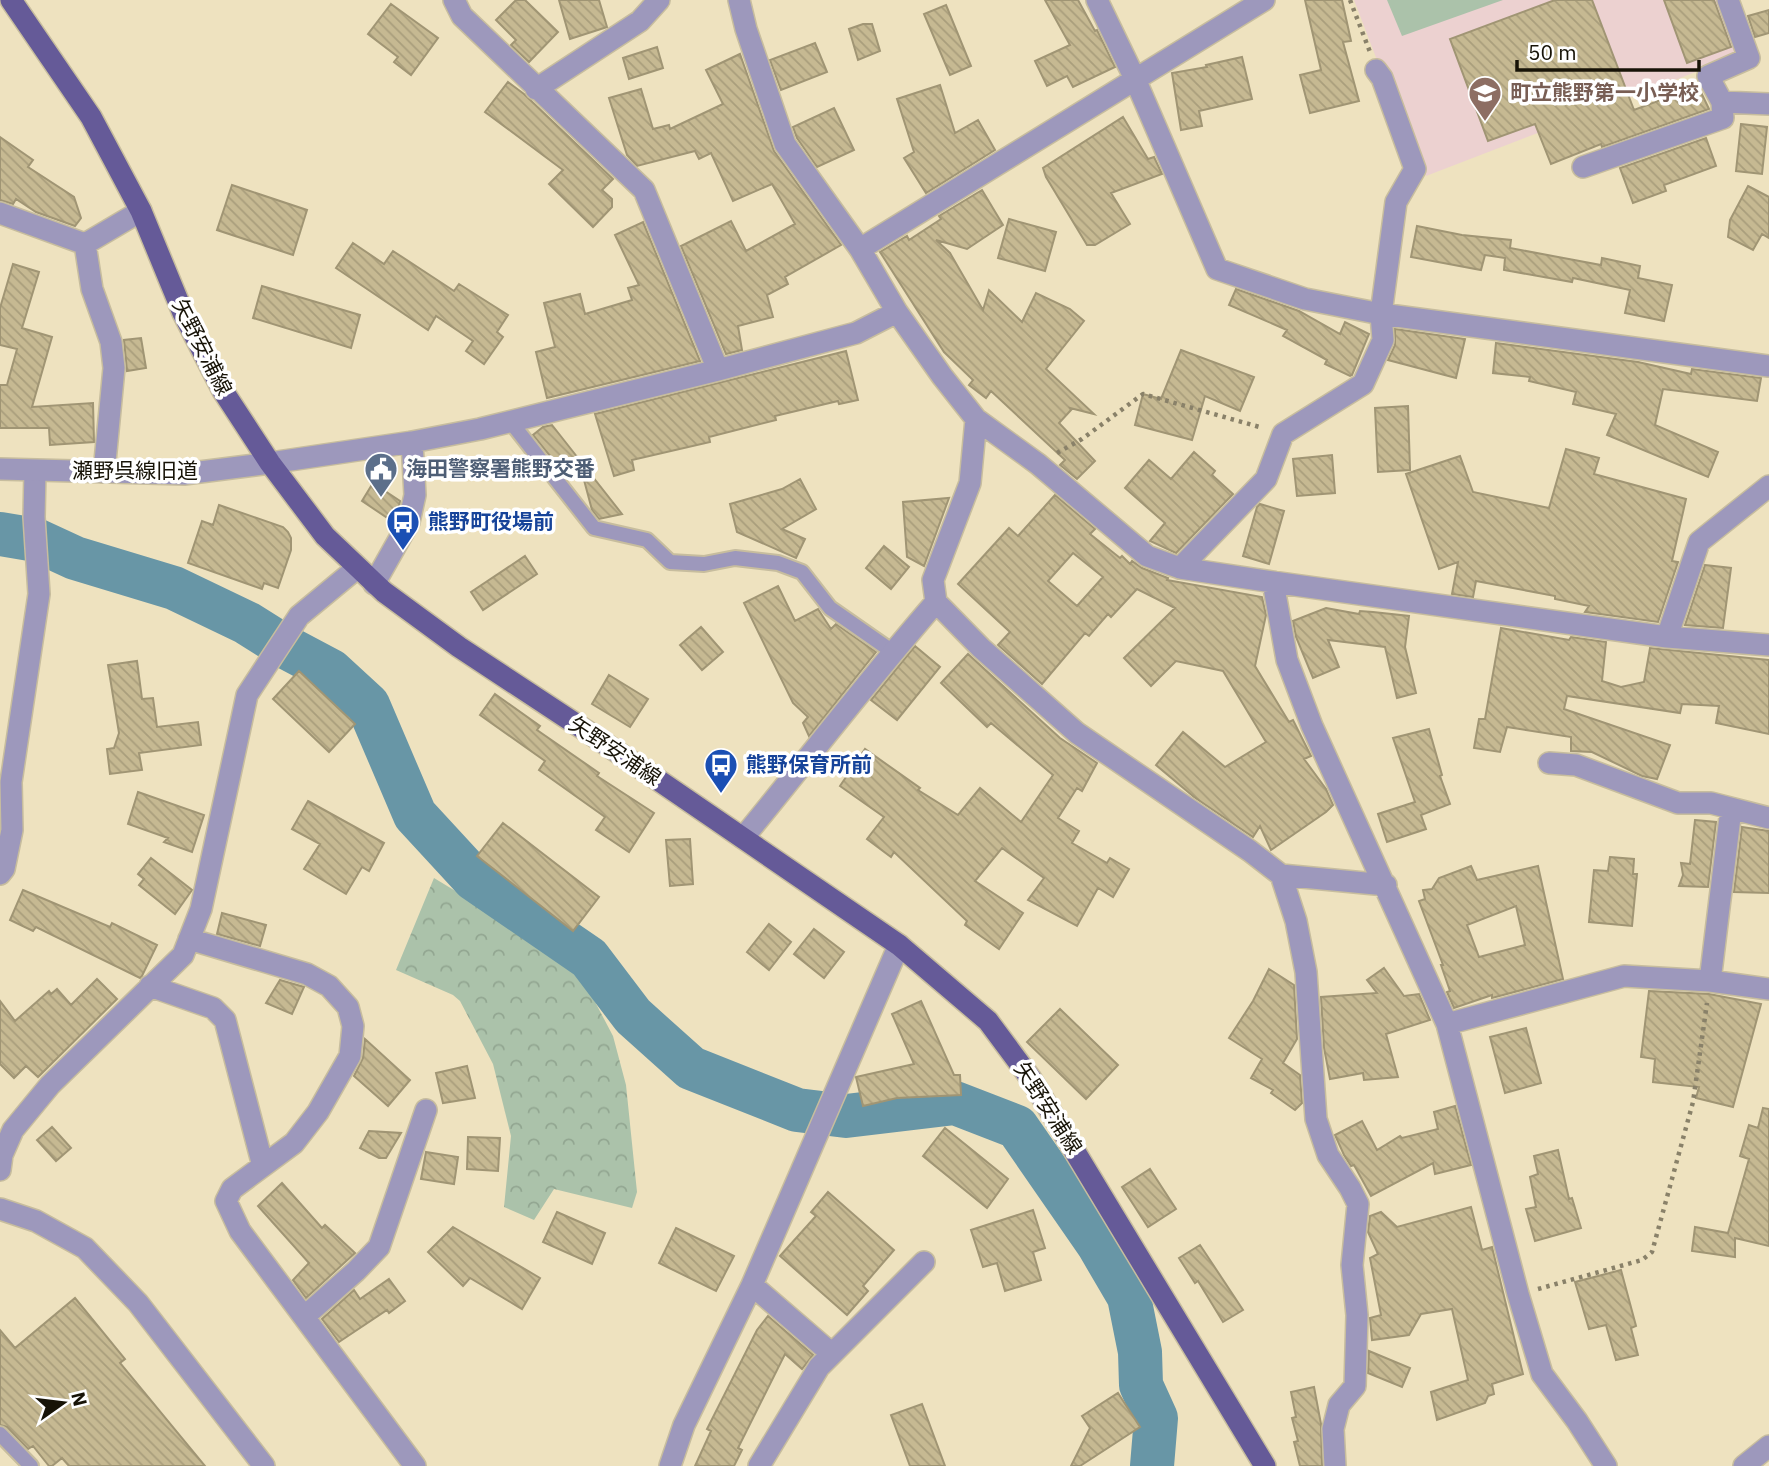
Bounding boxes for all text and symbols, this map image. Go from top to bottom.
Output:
scale bar [1517,28,1699,72]
text: 50 m [1528,38,1577,66]
school or university icon: 町立熊野第一小学校 [1466,74,1504,123]
place label: 町立熊野第一小学校 [1510,78,1699,106]
street label: 矢野安浦線 [167,293,239,400]
public building icon: 海田警察署熊野交番 [362,450,400,499]
place label: 海田警察署熊野交番 [406,454,595,482]
street label: 瀬野呉線旧道 [72,456,198,484]
bus stop icon: 熊野町役場前 [384,503,422,552]
place label: 熊野町役場前 [428,507,554,535]
street label: 矢野安浦線 [564,709,667,791]
bus stop icon: 熊野保育所前 [702,746,740,795]
place label: 熊野保育所前 [746,750,872,778]
street label: 矢野安浦線 [1009,1056,1089,1159]
north arrow [28,1368,98,1438]
text: N [66,1389,93,1408]

